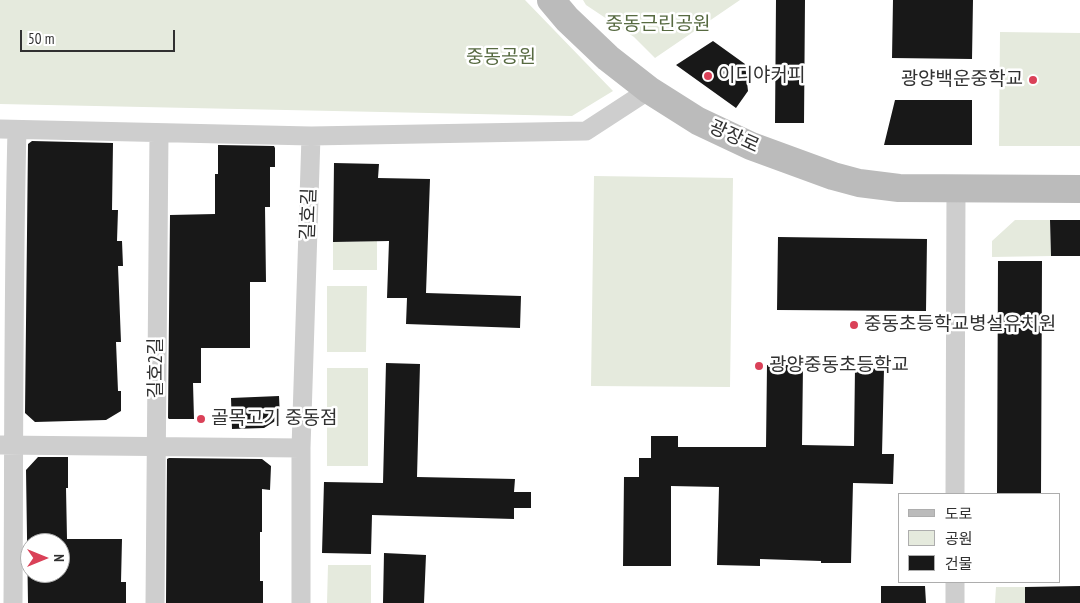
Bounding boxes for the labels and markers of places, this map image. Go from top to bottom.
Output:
place label: 이디야커피 [718,65,805,87]
place label: 광양백운중학교 [901,69,1023,91]
marker: 이디야커피 [702,70,714,82]
marker: 광양백운중학교 [1027,74,1039,86]
place label: 중동초등학교병설유치원 [864,314,1056,336]
marker: 중동초등학교병설유치원 [848,319,860,331]
place label: 광양중동초등학교 [769,355,909,377]
marker: 광양중동초등학교 [753,360,765,372]
place label: 골목고기 중동점 [211,408,337,430]
marker: 골목고기 중동점 [195,413,207,425]

